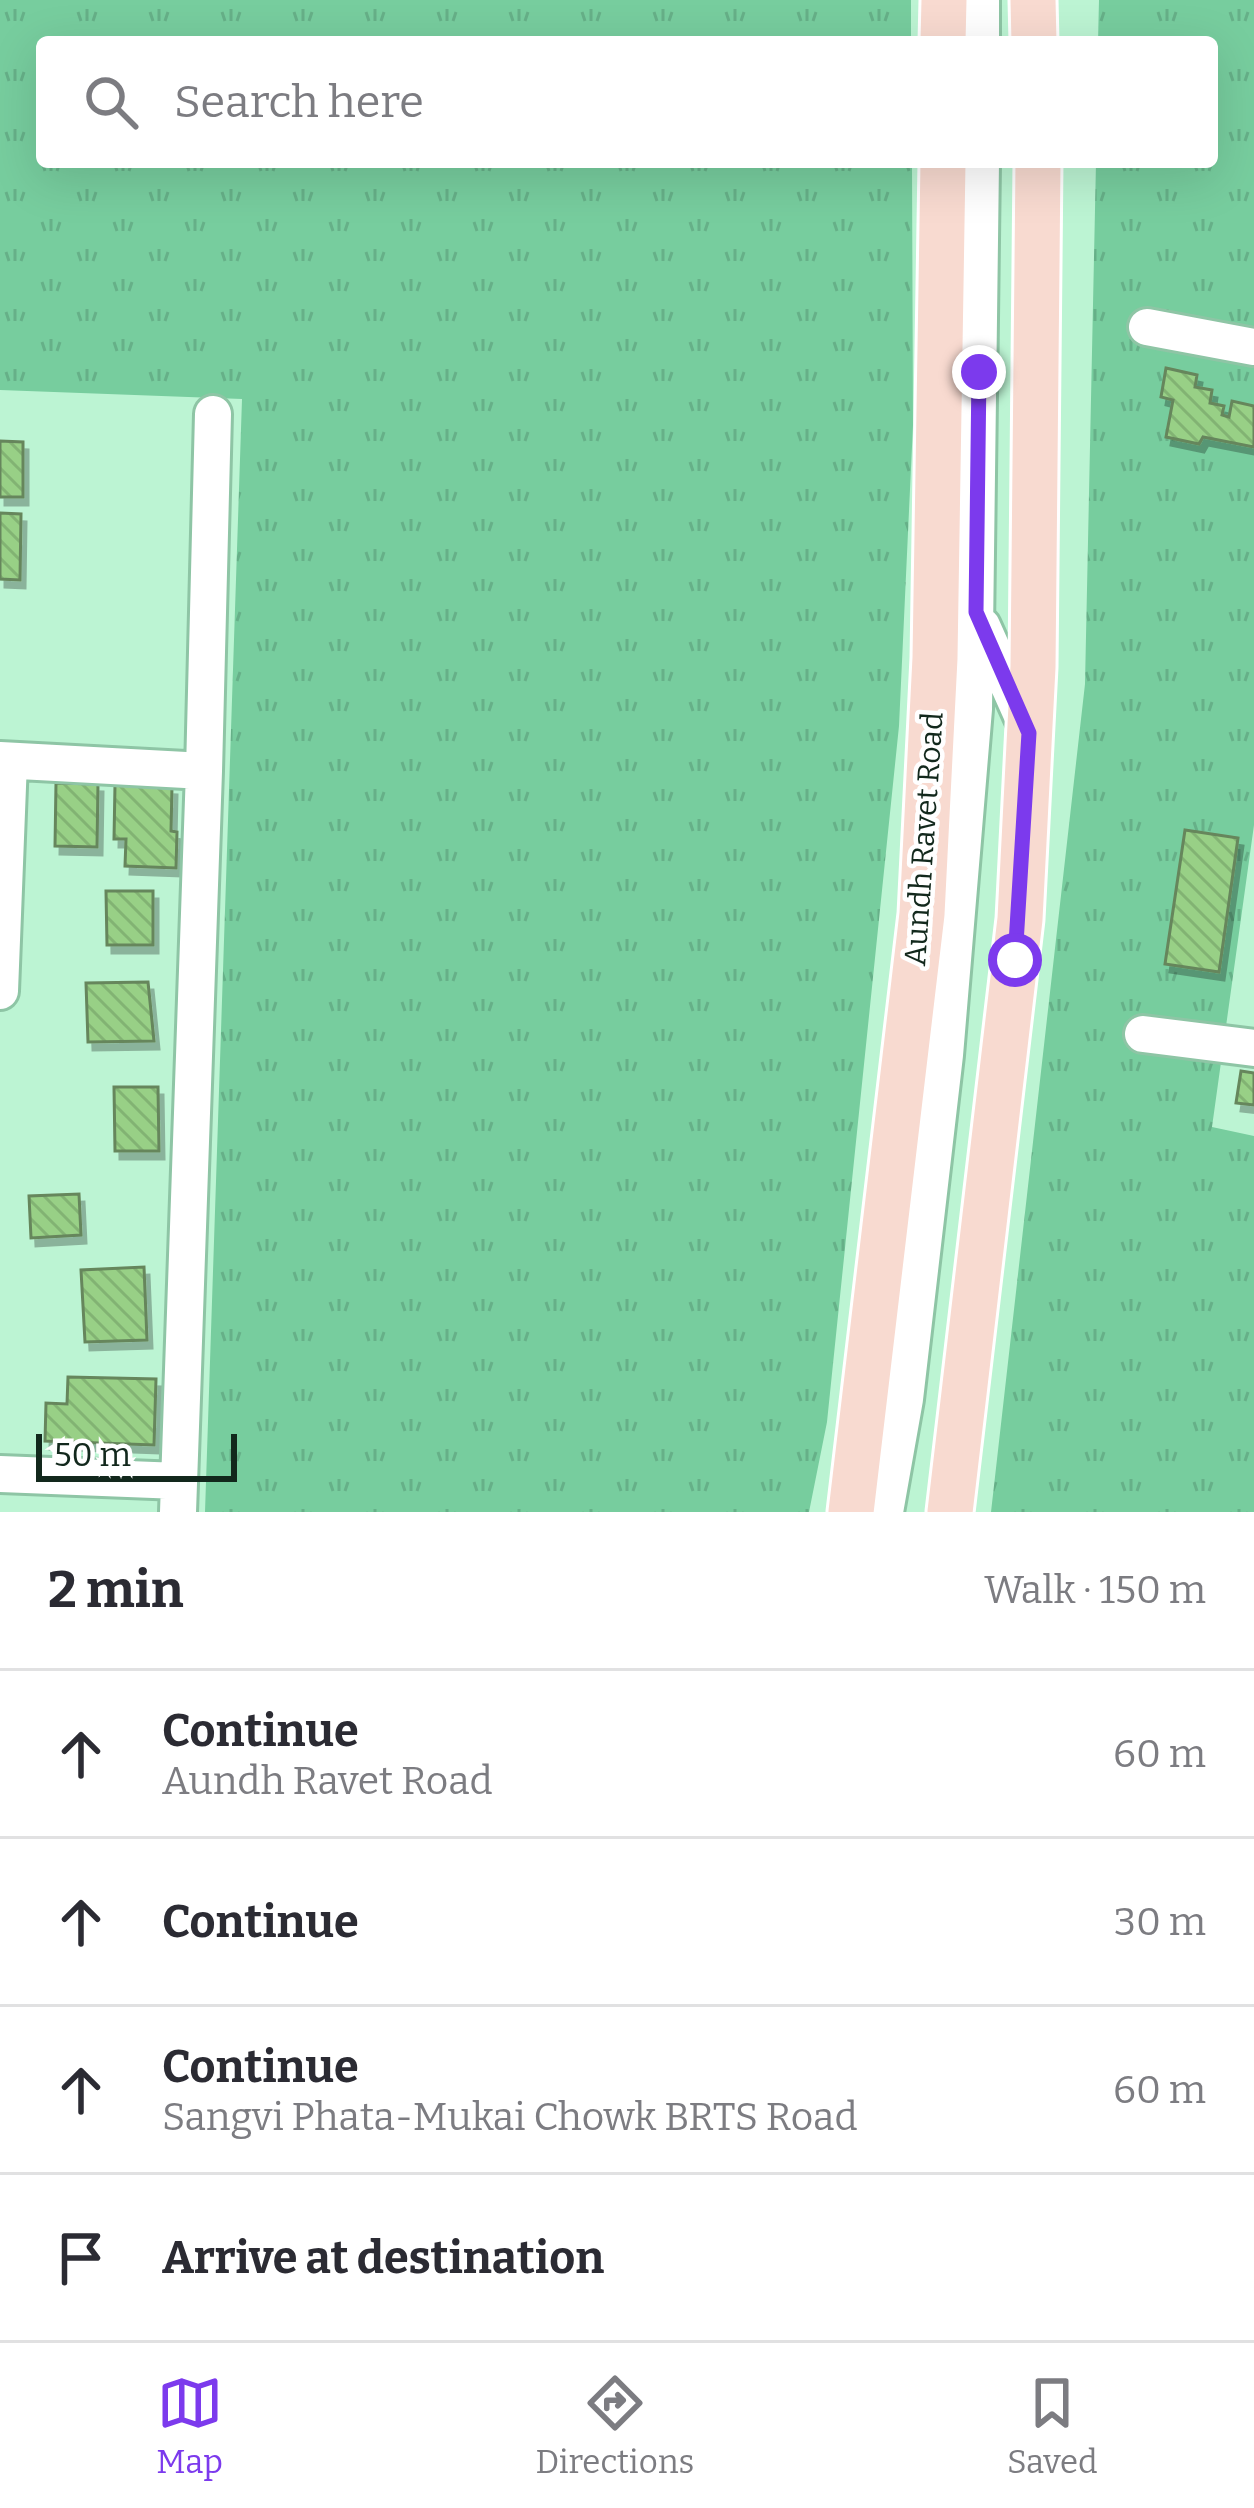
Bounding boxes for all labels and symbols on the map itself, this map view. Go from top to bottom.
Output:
route end [952,345,1006,399]
street label: Aundh Ravet Road [897,711,951,967]
route start [988,933,1042,987]
scale bar [36,1428,237,1481]

